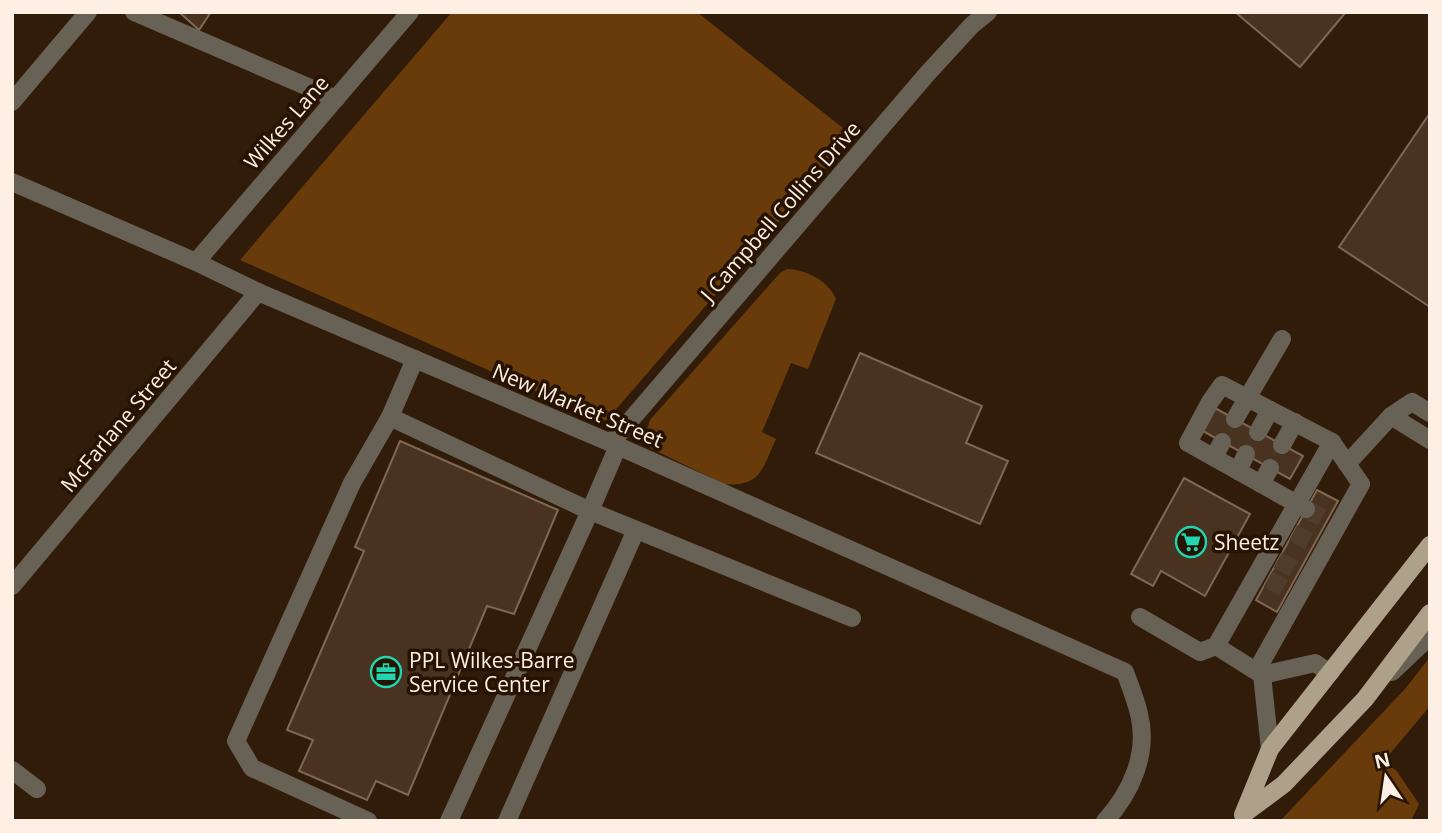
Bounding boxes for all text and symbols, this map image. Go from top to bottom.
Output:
street label: Wilkes Lane [238,69,334,175]
street label: J Campbell Collins Drive [693,115,866,309]
street label: McFarlane Street [54,352,182,498]
street label: New Market Street [488,356,668,454]
supermarket icon: Sheetz [1174,525,1208,559]
place label: Sheetz [1214,528,1279,556]
place label: PPL Wilkes-Barre Service Center [409,646,574,698]
office icon: PPL Wilkes-Barre Service Center [369,655,403,689]
north arrow [1351,742,1421,812]
text: N [1372,746,1393,775]

